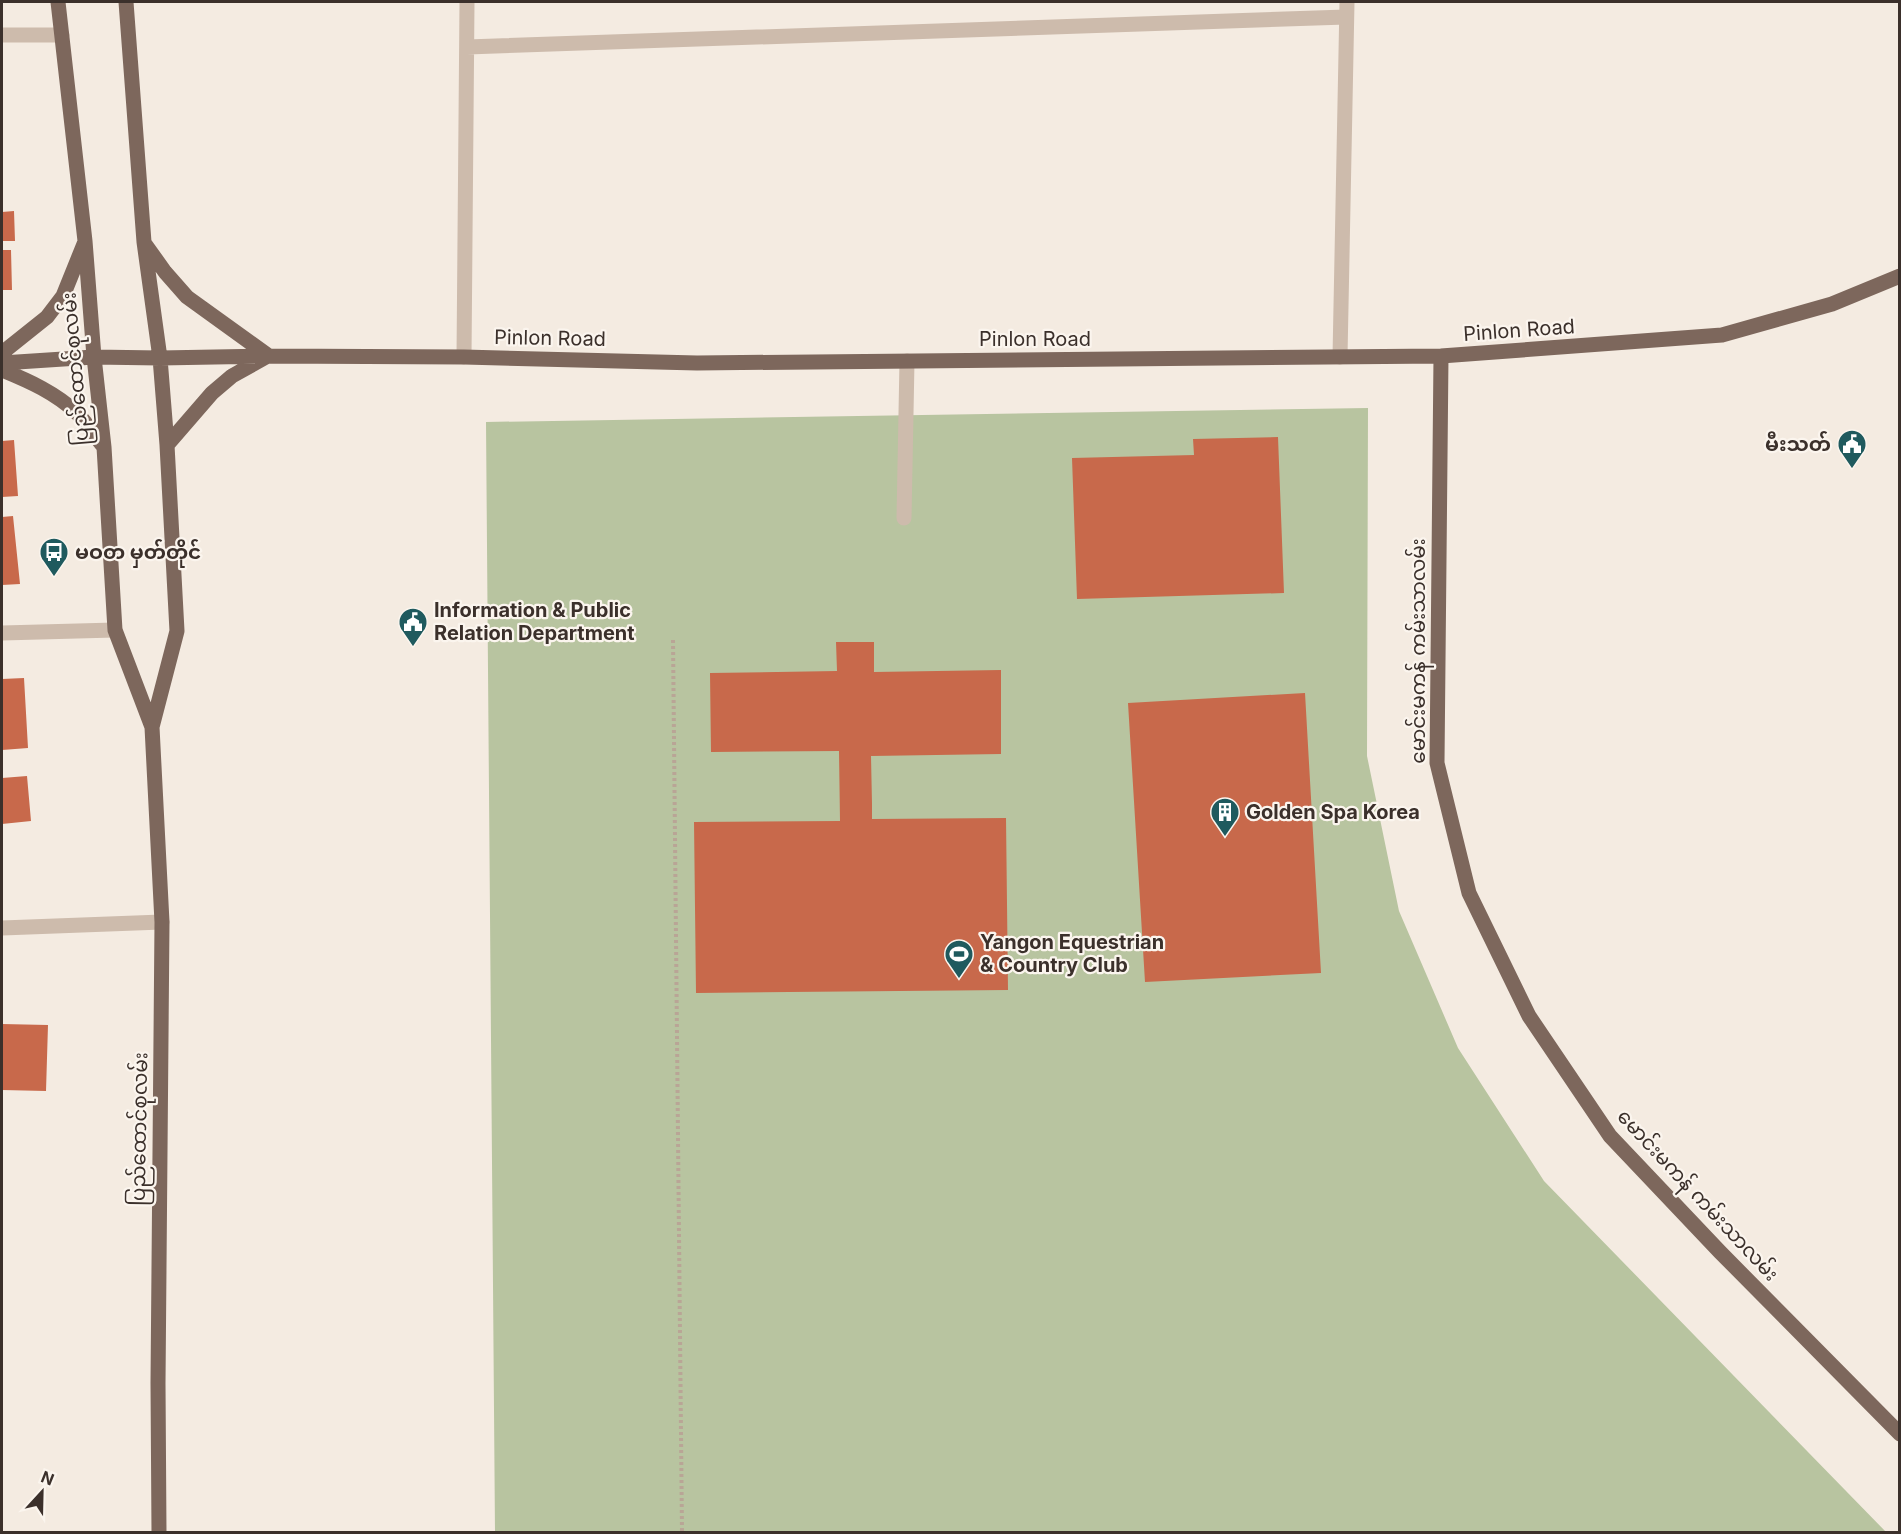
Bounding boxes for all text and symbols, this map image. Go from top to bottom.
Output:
street label: ပြည်ထောင်စုလမ်း [54,291,99,447]
street label: Pinlon Road [1462,314,1576,346]
street label: Pinlon Road [494,325,606,351]
street label: Pinlon Road [979,327,1091,351]
public building icon: မီးသတ် [1836,428,1868,470]
place label: မီးသတ် [1765,431,1831,456]
bus stop icon: မဝတ မှတ်တိုင် [38,536,70,578]
street label: မောင်းမကန် ကမ်းသာလမ်း [1404,538,1434,764]
place label: မဝတ မှတ်တိုင် [75,539,201,568]
place label: Information & Public Relation Department [434,598,635,645]
public building icon: Information & Public Relation Department [397,606,429,648]
building icon: Golden Spa Korea [1209,796,1241,838]
place label: Golden Spa Korea [1246,800,1420,824]
place label: Yangon Equestrian & Country Club [980,930,1164,977]
sports icon: Yangon Equestrian & Country Club [943,938,975,980]
street label: ပြည်ထောင်စုလမ်း [124,1052,157,1206]
street label: မောင်းမကန် ကမ်းသာလမ်း [1609,1103,1785,1288]
north arrow [12,1462,72,1522]
text: N [38,1467,57,1490]

